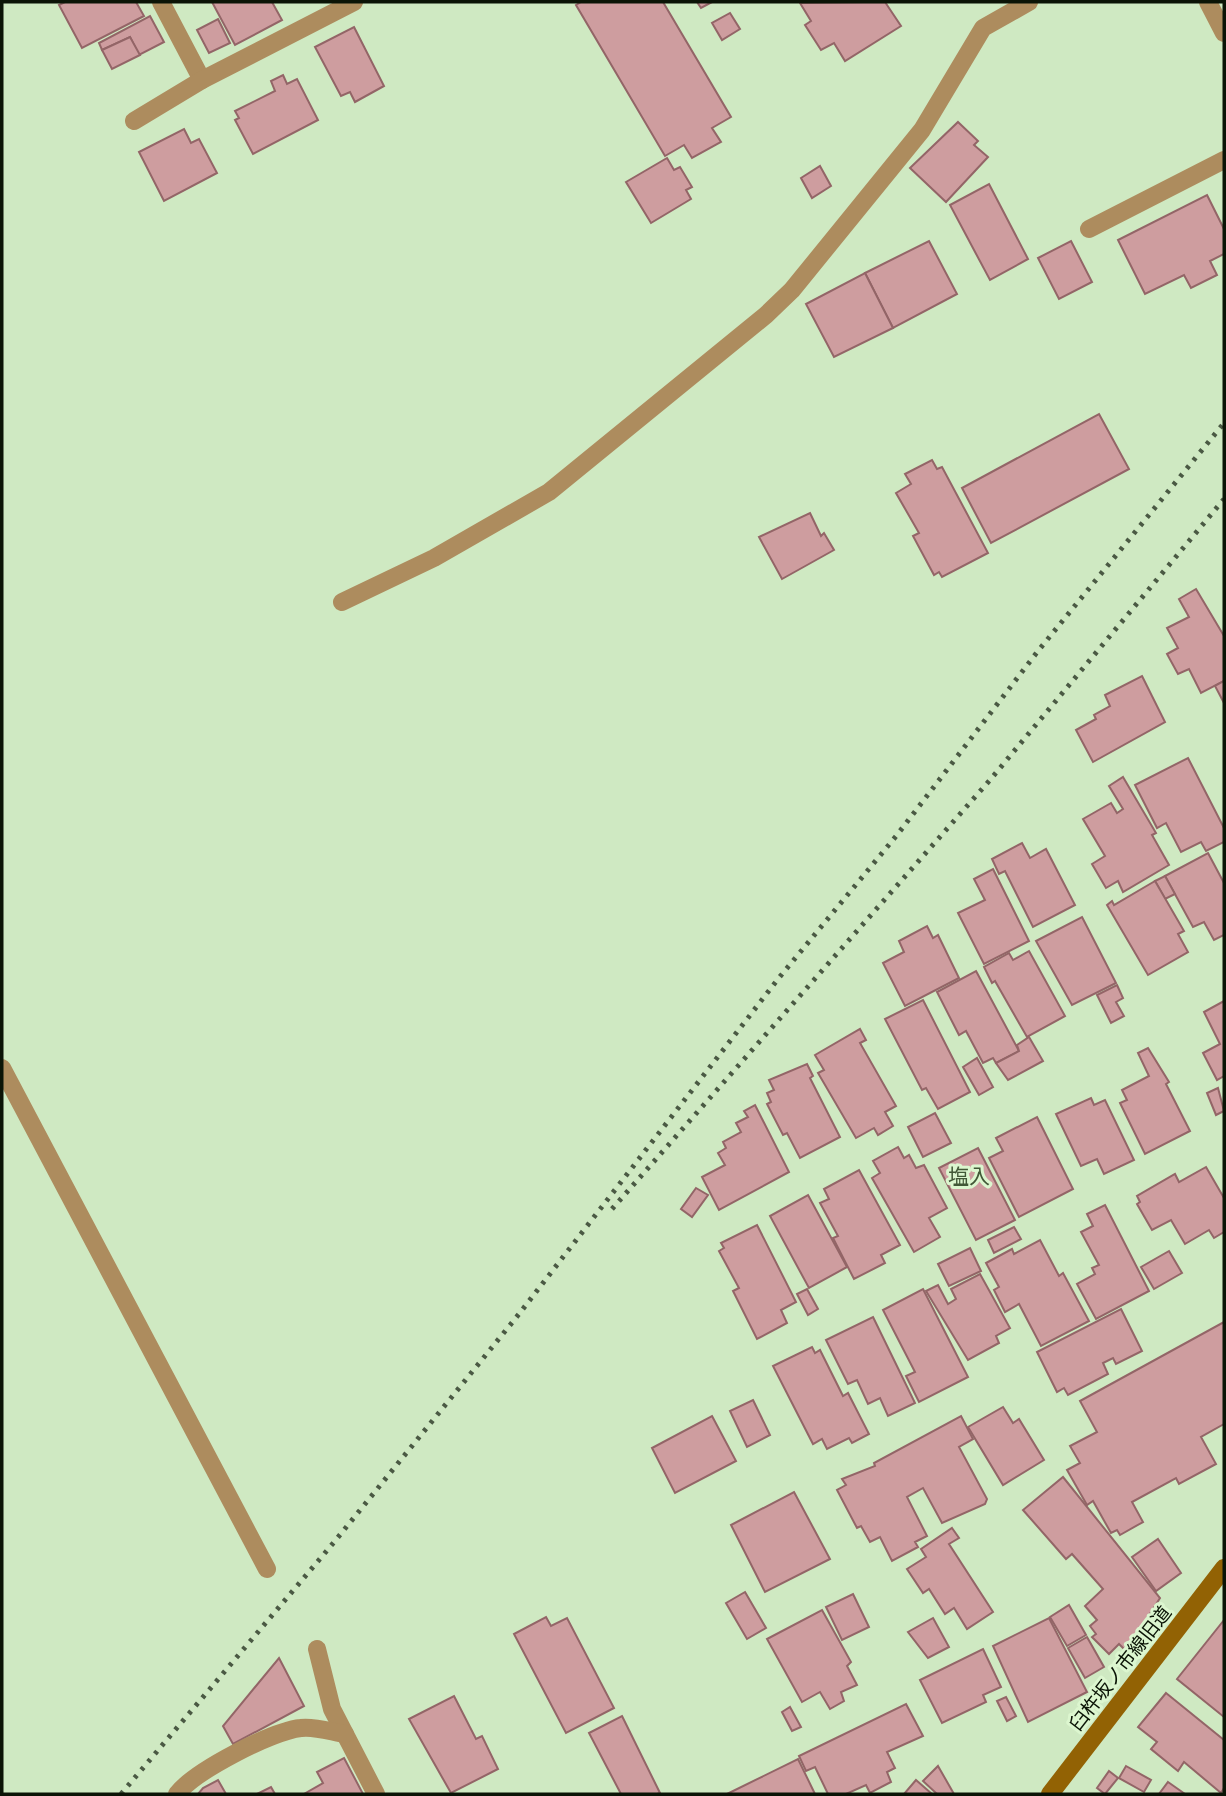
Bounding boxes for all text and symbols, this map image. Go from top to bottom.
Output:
district label: 塩入 [948,1162,990,1190]
street label: 臼杵坂ノ市線旧道 [1064,1601,1176,1735]

